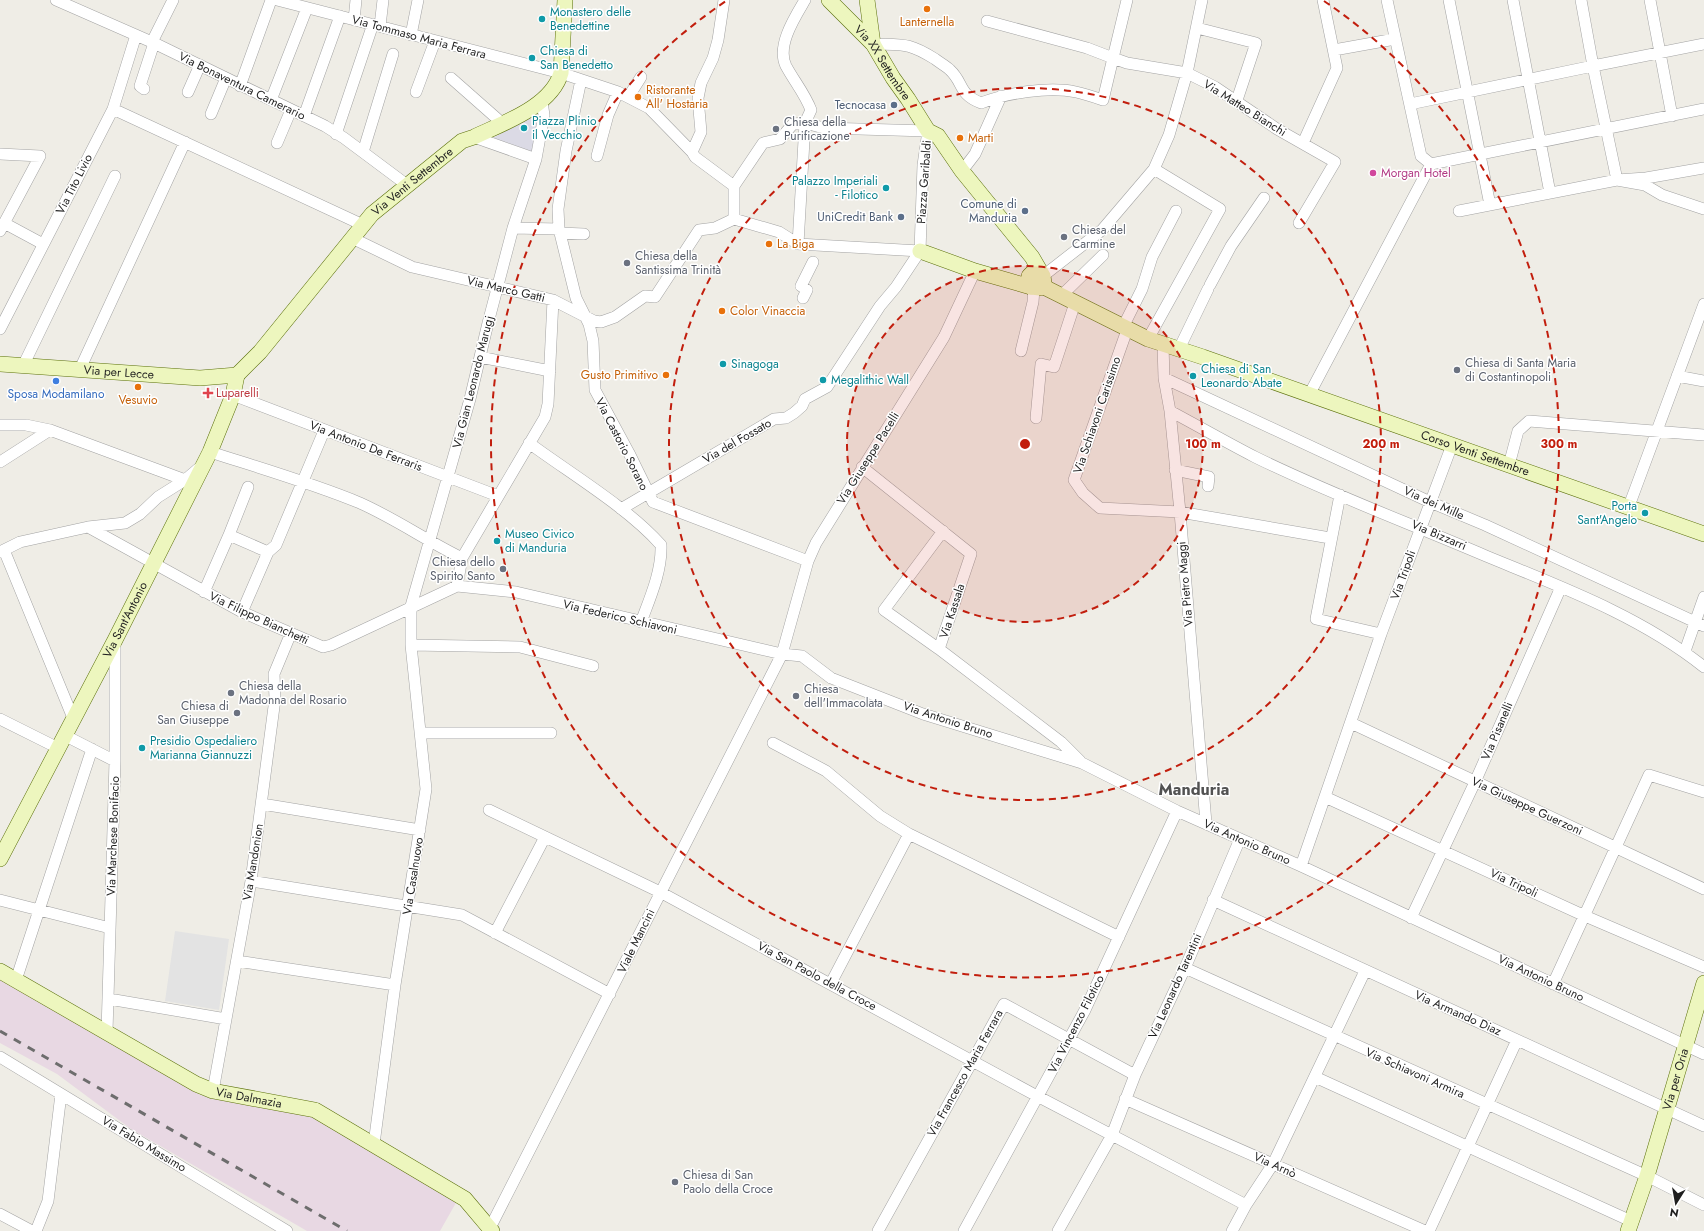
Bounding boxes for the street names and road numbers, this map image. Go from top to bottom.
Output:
street label: Via Tommaso Maria Ferrara [350,10,489,64]
street label: Via XX Settembre [850,21,915,104]
street label: Via Bonaventura Camerario [176,47,309,125]
street label: Via Matteo Bianchi [1200,75,1290,141]
street label: Piazza Garibaldi [912,140,936,224]
street label: Via Venti Settembre [367,143,457,220]
street label: Via Tito Livio [51,150,97,217]
street label: Via Marco Gatti [465,271,547,307]
street label: Via Gian Leonardo Marugj [448,314,498,450]
street label: Via Schiavoni Carissimo [1069,354,1126,476]
street label: Via per Lecce [83,361,154,384]
street label: Via Castorio Sorano [591,395,653,494]
street label: Via Giuseppe Pacelli [832,408,904,508]
street label: Via del Fossato [699,414,775,468]
street label: Via Antonio De Ferraris [307,416,425,476]
street label: Corso Venti Settembre [1418,426,1532,481]
street label: Via dei Mille [1401,482,1467,524]
street label: Via Bizzarri [1408,515,1470,555]
street label: Via Pietro Maggi [1172,541,1198,627]
street label: Via Tripoli [1386,548,1420,602]
street label: Via Sant'Antonio [98,578,152,661]
street label: Via Kassala [935,581,969,641]
street label: Via Filippo Bianchetti [206,587,312,649]
street label: Via Federico Schiavoni [561,595,679,639]
street label: Via Antonio Bruno [901,697,996,743]
street label: Via Pisanelli [1477,699,1517,763]
street label: Via Giuseppe Guerzoni [1468,772,1586,840]
street label: Via Marchese Bonifacio [102,775,124,896]
street label: Via Antonio Bruno [1201,815,1294,869]
street label: Via Mandonion [238,822,268,902]
street label: Via Casalnuovo [398,835,428,916]
street label: Via Tripoli [1487,864,1541,902]
street label: Viale Mancini [613,906,659,976]
street label: Via Leonardo Tarentini [1144,930,1206,1042]
street label: Via San Paolo della Croce [754,937,880,1015]
street label: Via Antonio Bruno [1495,950,1588,1006]
street label: Via Vincenzo Filotico [1043,971,1109,1076]
street label: Via Armando Diaz [1412,986,1505,1040]
street label: Via Francesco Maria Ferrara [923,1006,1008,1140]
street label: Via Schiavoni Armira [1362,1043,1468,1103]
street label: Via per Oria [1658,1046,1693,1112]
street label: Via Dalmazia [214,1083,283,1113]
street label: Via Fabio Massimo [98,1112,190,1177]
street label: Via Arnò [1251,1148,1300,1183]

